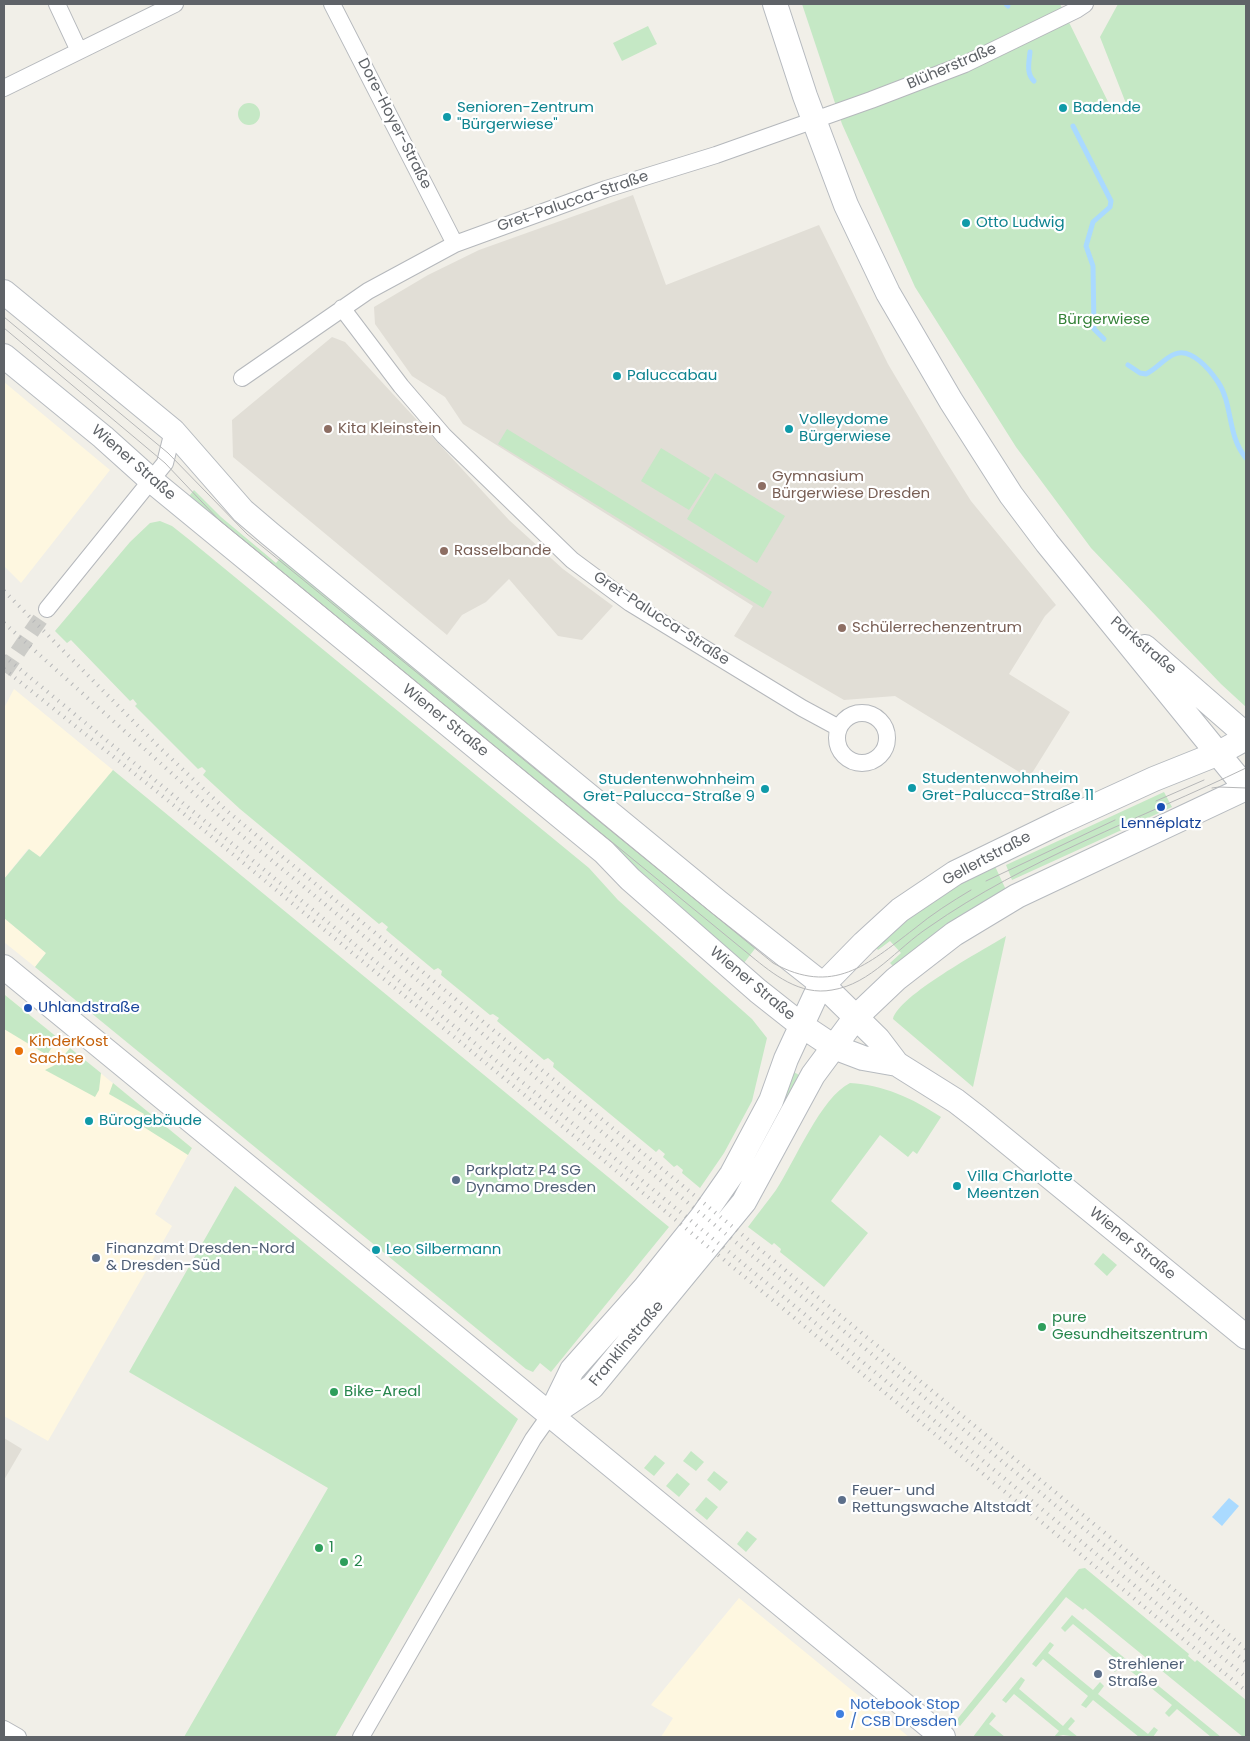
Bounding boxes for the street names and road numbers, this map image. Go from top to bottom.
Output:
street label: Blüherstraße [905,40,999,94]
street label: Dore-Hoyer-Straße [353,56,435,192]
street label: Gret-Palucca-Straße [495,168,651,236]
street label: Wiener Straße [87,422,179,504]
street label: Gret-Palucca-Straße [590,568,732,670]
street label: Parkstraße [1106,613,1180,679]
street label: Wiener Straße [398,681,492,761]
street label: Gellertstraße [940,828,1034,890]
street label: Wiener Straße [706,943,798,1025]
street label: Wiener Straße [1085,1204,1179,1284]
street label: Franklinstraße [586,1298,668,1390]

